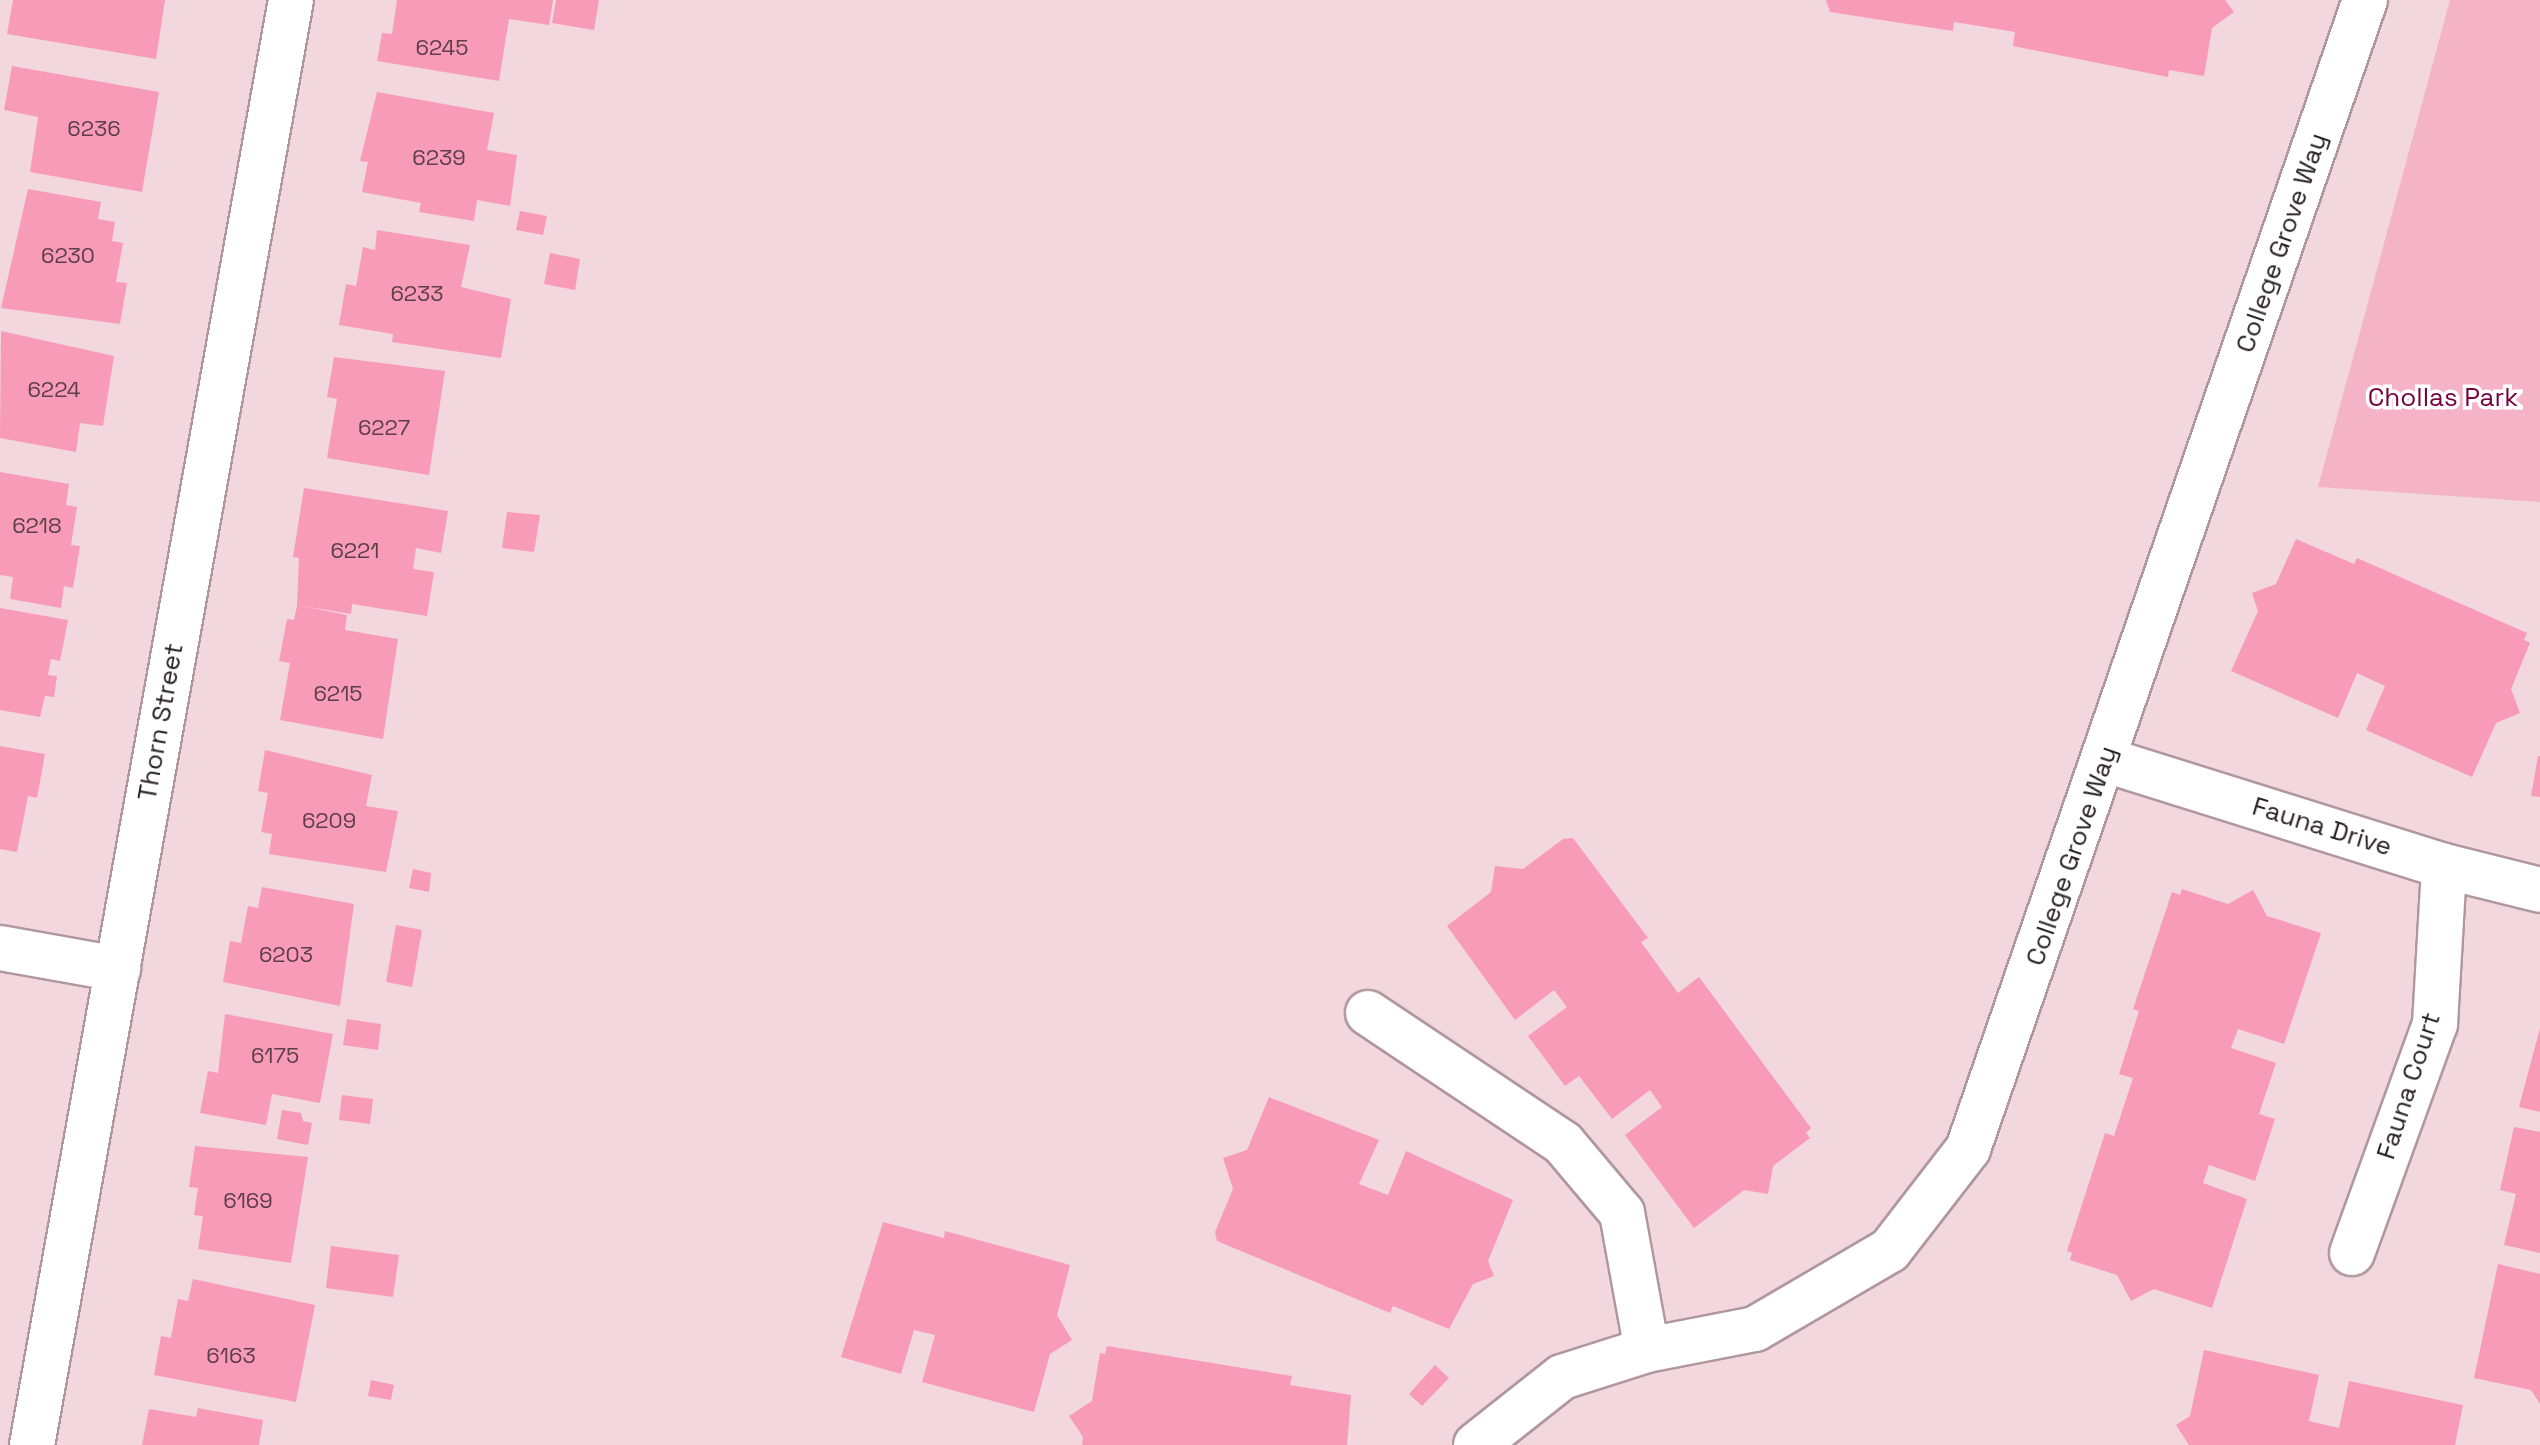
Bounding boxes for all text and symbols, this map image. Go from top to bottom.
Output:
house number: 6245 [416,35,468,61]
house number: 6236 [67,116,121,142]
street label: College Grove Way [2230,129,2334,357]
house number: 6239 [412,145,466,171]
house number: 6230 [41,243,95,269]
house number: 6233 [390,281,444,307]
house number: 6224 [27,377,81,403]
park label: Chollas Park [2368,382,2518,414]
house number: 6227 [358,415,410,441]
house number: 6218 [12,513,62,539]
house number: 6221 [330,538,380,564]
street label: Thorn Street [132,641,190,803]
house number: 6215 [313,681,363,707]
street label: College Grove Way [2020,742,2124,970]
street label: Fauna Drive [2248,791,2396,863]
house number: 6209 [302,808,356,834]
house number: 6203 [259,942,313,968]
street label: Fauna Court [2371,1009,2447,1163]
house number: 6175 [251,1043,299,1069]
house number: 6169 [223,1188,273,1214]
house number: 6163 [206,1343,256,1369]

